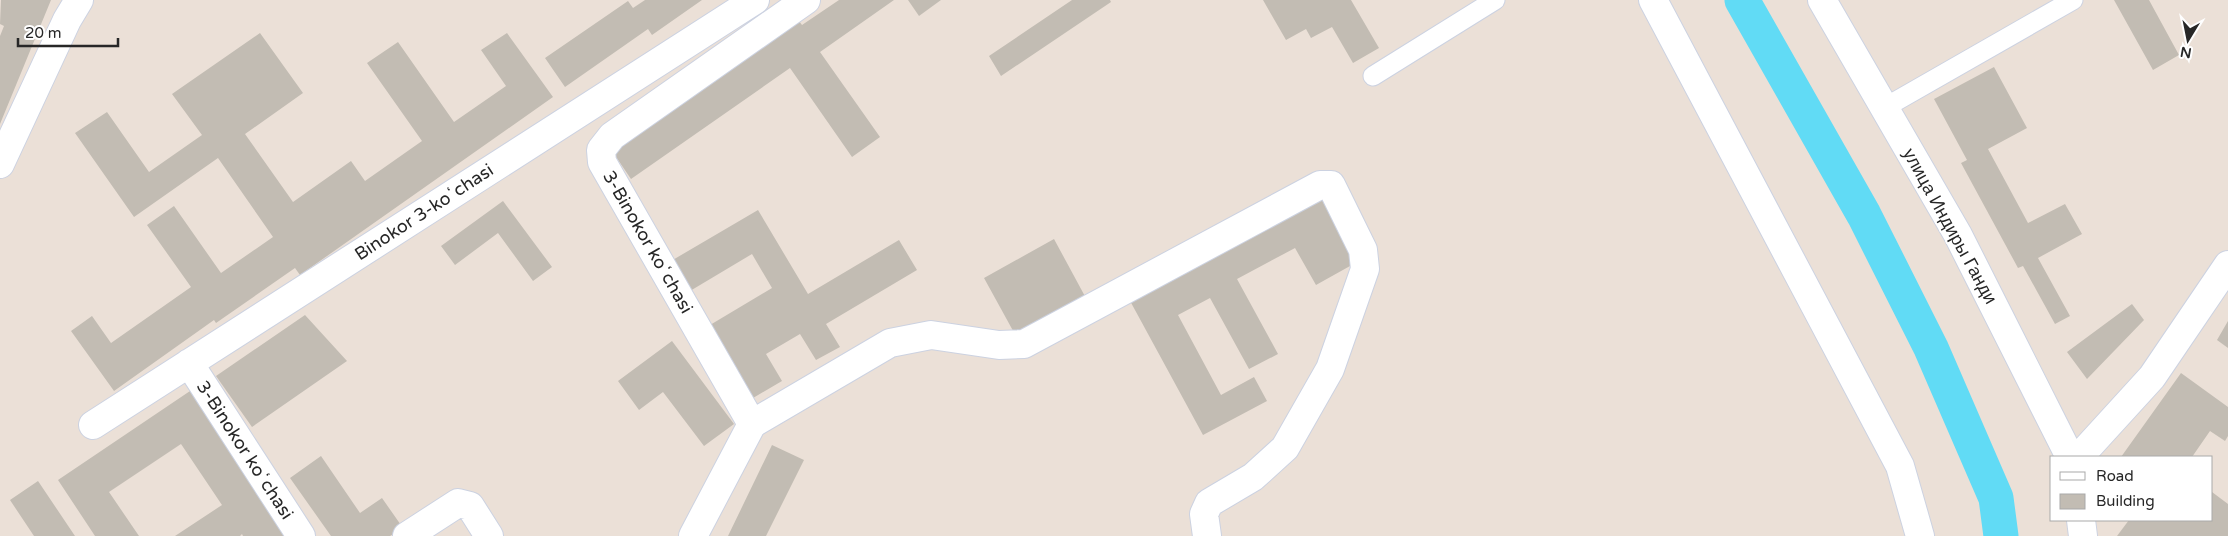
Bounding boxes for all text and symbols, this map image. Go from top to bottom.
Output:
scale bar [18,15,118,47]
north arrow [2163,15,2213,65]
text: 20 m [25,24,62,42]
text: N [2179,43,2193,62]
street label: улица Индиры Ганди [1898,144,2002,308]
street label: Binokor 3-koʻchasi [350,159,498,265]
street label: 3-Binokor koʻchasi [598,167,698,317]
street label: 3-Binokor koʻchasi [192,376,298,524]
legend [2050,456,2213,521]
text: Road [2096,467,2134,485]
text: Building [2096,492,2155,510]

